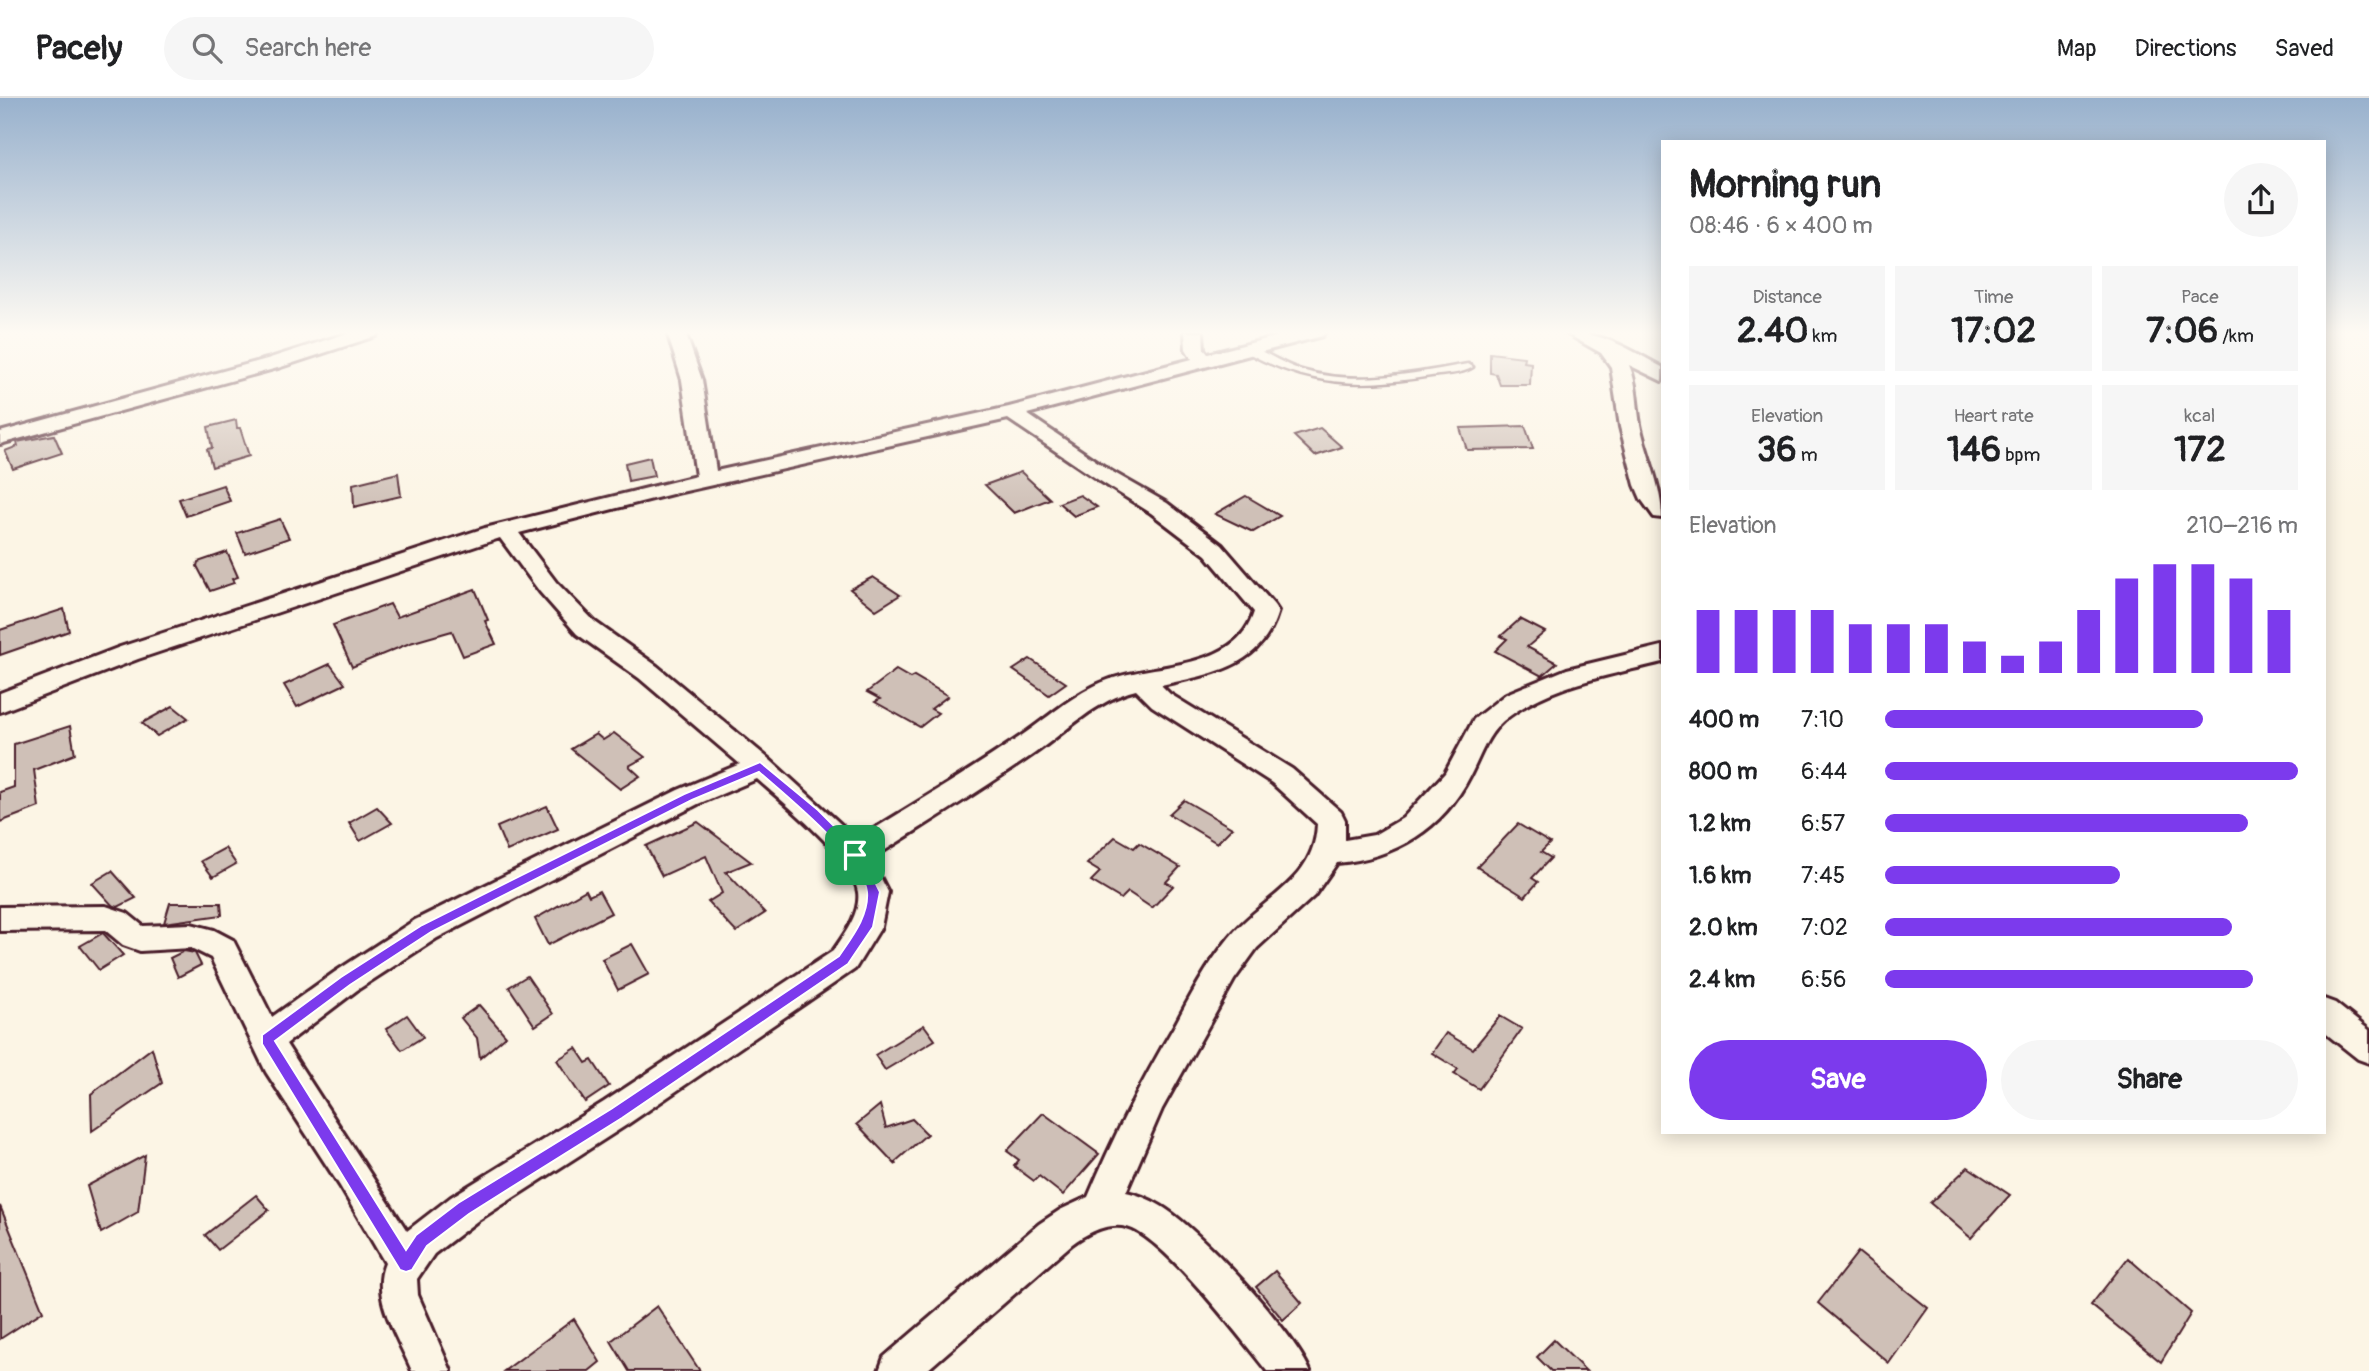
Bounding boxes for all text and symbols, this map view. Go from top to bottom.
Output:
search box [164,17,654,80]
text: Pacely [35,28,122,69]
icon: search [188,29,226,67]
text: Search here [244,32,371,64]
text: Map [2057,34,2097,63]
text: Directions [2135,34,2236,63]
text: Saved [2274,34,2334,63]
text: Morning run [1689,161,1881,209]
button: share [2224,163,2298,237]
text: 08:46 · 6 × 400 m [1689,211,1873,240]
text: Distance [1752,285,1822,309]
text: Time [1974,285,2013,309]
text: Pace [2181,285,2219,309]
text: 2.40 [1737,309,1808,353]
text: 17:02 [1951,309,2036,353]
text: 7:06 [2146,309,2218,353]
text: km [1808,324,1837,348]
text: /km [2218,324,2254,348]
text: Elevation [1751,404,1823,428]
text: Heart rate [1953,404,2034,428]
text: kcal [2184,404,2215,428]
text: 36 [1757,428,1797,472]
text: 146 [1947,428,2001,472]
text: 172 [2174,428,2226,472]
text: m [1797,443,1818,467]
text: bpm [2001,443,2040,467]
text: Elevation [1689,511,1777,540]
text: 210–216 m [2186,511,2298,540]
text: 400 m [1689,705,1759,734]
text: 7:10 [1801,705,1844,734]
text: 800 m [1689,757,1757,786]
text: 6:44 [1801,757,1847,786]
text: 1.2 km [1689,809,1751,838]
text: 6:57 [1801,809,1845,838]
pin [825,825,885,885]
icon: arrive [836,836,874,874]
text: 1.6 km [1689,861,1751,890]
text: 7:45 [1801,861,1845,890]
text: 2.0 km [1689,913,1758,942]
text: 7:02 [1801,913,1848,942]
text: 2.4 km [1689,965,1755,994]
text: 6:56 [1801,965,1846,994]
button: Save [1689,1040,1987,1120]
button: Share [2001,1040,2298,1120]

